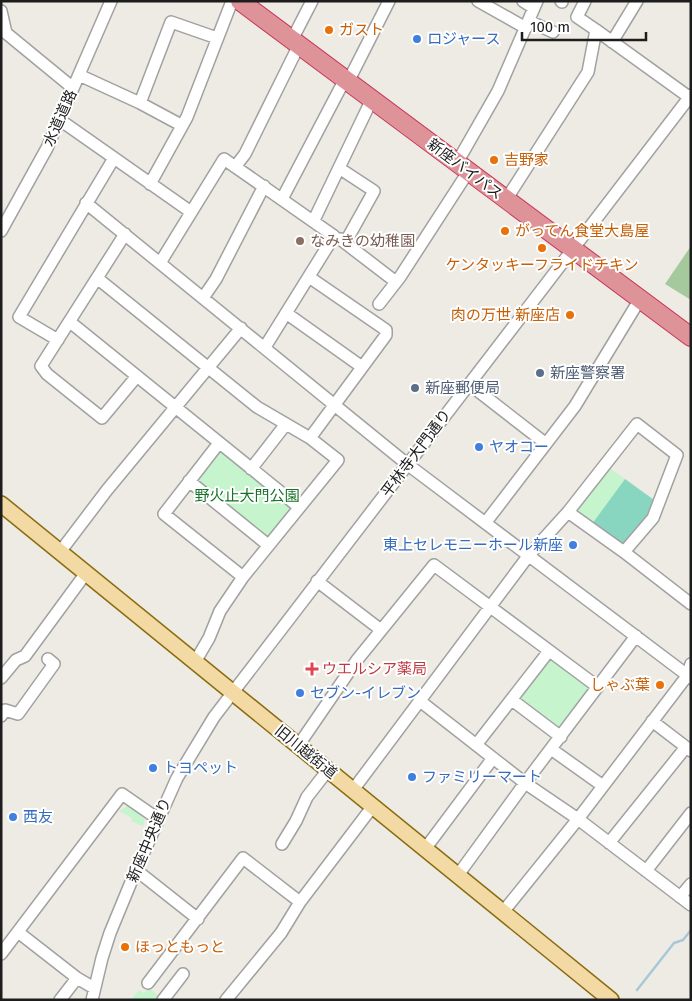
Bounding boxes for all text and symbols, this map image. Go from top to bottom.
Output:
scale bar [522,10,646,42]
text: 100 m [530,18,570,36]
place label: ガスト [339,21,384,39]
marker: ガスト [323,24,335,36]
place label: ロジャース [427,30,501,48]
marker: ロジャース [411,33,423,45]
street label: 水道道路 [40,87,80,149]
street label: 新座バイパス [424,135,506,203]
place label: 吉野家 [504,151,549,169]
marker: 吉野家 [488,154,500,166]
place label: がってん食堂大島屋 [515,222,649,240]
marker: がってん食堂大島屋 [499,225,511,237]
place label: なみきの幼稚園 [310,232,415,250]
marker: なみきの幼稚園 [294,235,306,247]
marker: ケンタッキーフライドチキン [536,242,548,254]
place label: ケンタッキーフライドチキン [445,256,639,274]
place label: 肉の万世 新座店 [451,306,560,324]
marker: 肉の万世 新座店 [564,309,576,321]
place label: 新座警察署 [550,364,625,382]
marker: 新座警察署 [534,367,546,379]
place label: 新座郵便局 [425,379,500,397]
marker: 新座郵便局 [409,382,421,394]
street label: 平林寺大門通り [377,406,455,500]
place label: ヤオコー [489,438,549,456]
marker: ヤオコー [473,441,485,453]
park label: 野火止大門公園 [194,487,300,505]
place label: 東上セレモニーホール新座 [383,536,563,554]
marker: 東上セレモニーホール新座 [567,539,579,551]
place label: ウエルシア薬局 [322,660,427,678]
marker: ウエルシア薬局 [306,663,318,675]
place label: しゃぶ葉 [590,676,650,694]
marker: しゃぶ葉 [654,679,666,691]
place label: セブン-イレブン [310,684,421,702]
marker: セブン-イレブン [294,687,306,699]
street label: 旧川越街道 [271,721,341,783]
place label: トヨペット [163,759,238,777]
marker: トヨペット [147,762,159,774]
place label: ファミリーマート [422,768,542,786]
marker: ファミリーマート [406,771,418,783]
street label: 新座中央通り [123,795,175,885]
place label: 西友 [23,808,53,826]
marker: 西友 [7,811,19,823]
place label: ほっともっと [135,938,225,956]
marker: ほっともっと [119,941,131,953]

